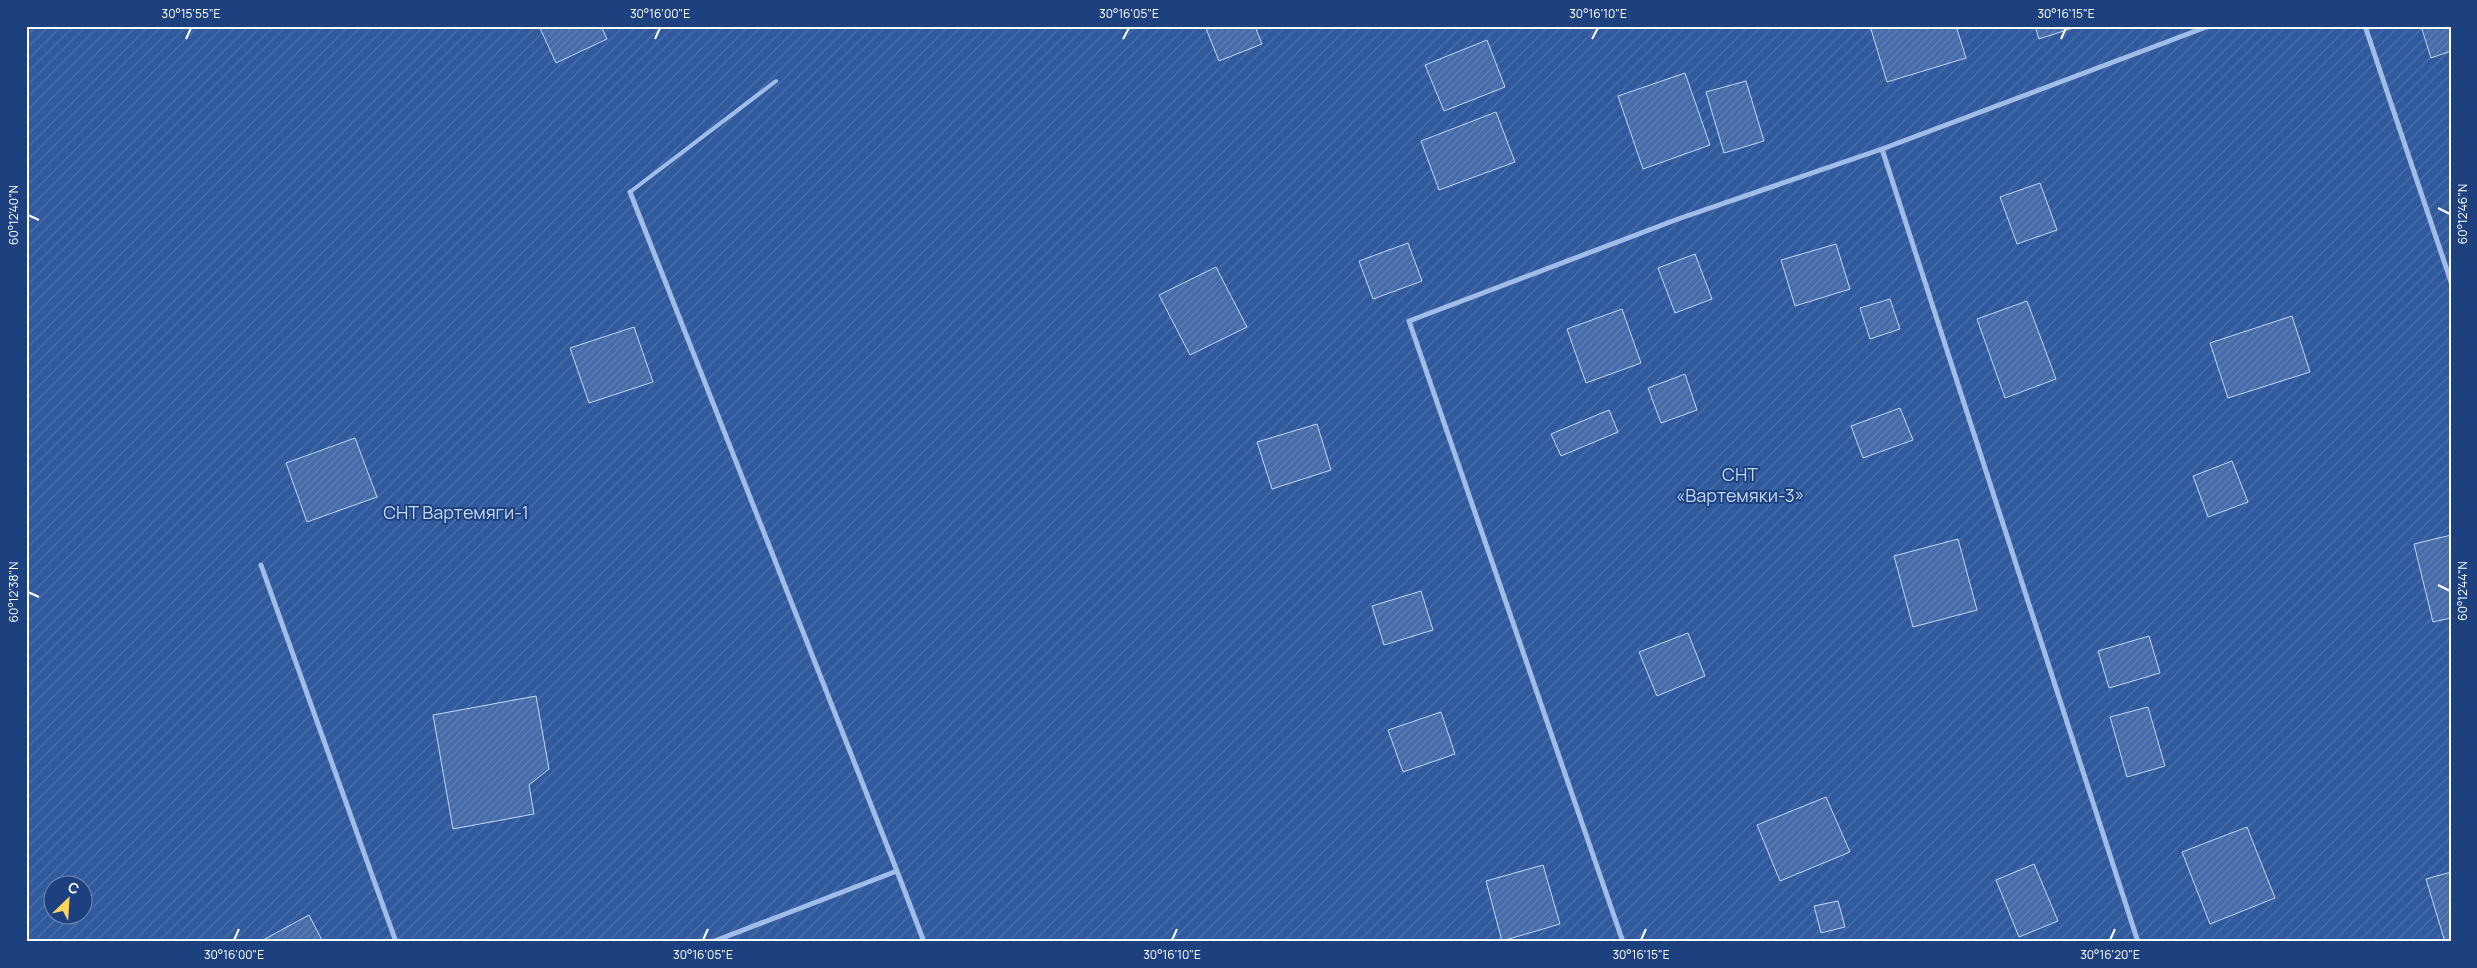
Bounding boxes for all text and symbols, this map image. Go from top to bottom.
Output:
text: 30°15'55"E [162,5,221,22]
text: 30°16'00"E [630,5,690,22]
text: 30°16'05"E [1099,5,1159,22]
text: 30°16'10"E [1569,5,1627,22]
text: 30°16'15"E [2037,5,2095,22]
text: 60°12'46"N [2454,184,2471,244]
text: 60°12'40"N [5,185,22,245]
park label: СНТ «Вартемяки-3» [1676,462,1804,507]
park label: СНТ Вартемяги-1 [383,500,529,524]
text: 60°12'44"N [2454,561,2471,621]
text: 60°12'38"N [5,562,22,622]
north arrow [42,876,92,926]
text: С [65,877,82,899]
text: 30°16'00"E [204,946,264,963]
text: 30°16'05"E [673,946,733,963]
text: 30°16'10"E [1143,946,1201,963]
text: 30°16'15"E [1612,946,1670,963]
text: 30°16'20"E [2080,946,2140,963]

